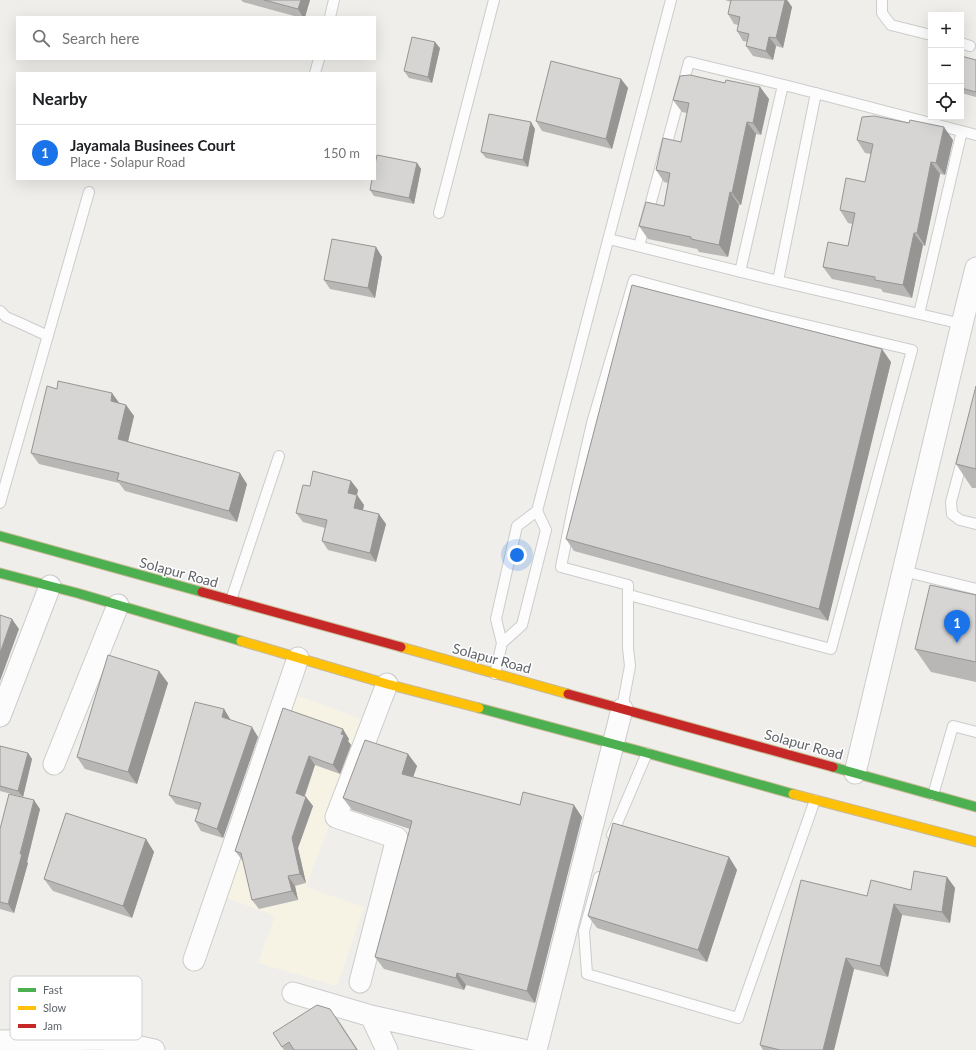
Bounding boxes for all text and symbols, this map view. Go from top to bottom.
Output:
map controls [928,12,964,120]
button: + [928,12,964,48]
search box [16,16,376,60]
icon: search [30,27,52,49]
text: Search here [62,29,139,47]
button: − [928,48,964,84]
button: locate [928,84,964,120]
text: Nearby [32,88,87,109]
text: Jayamala Businees Court [70,136,235,154]
text: 1 [41,145,49,161]
text: 150 m [323,145,360,161]
text: Place · Solapur Road [70,154,185,170]
your location [507,545,527,565]
street label: Solapur Road [138,553,220,591]
pin: 1 [944,610,970,643]
street label: Solapur Road [451,639,533,677]
street label: Solapur Road [763,725,845,763]
legend [10,976,142,1040]
text: Fast [43,983,63,996]
text: Slow [43,1001,67,1014]
text: Jam [43,1019,62,1032]

